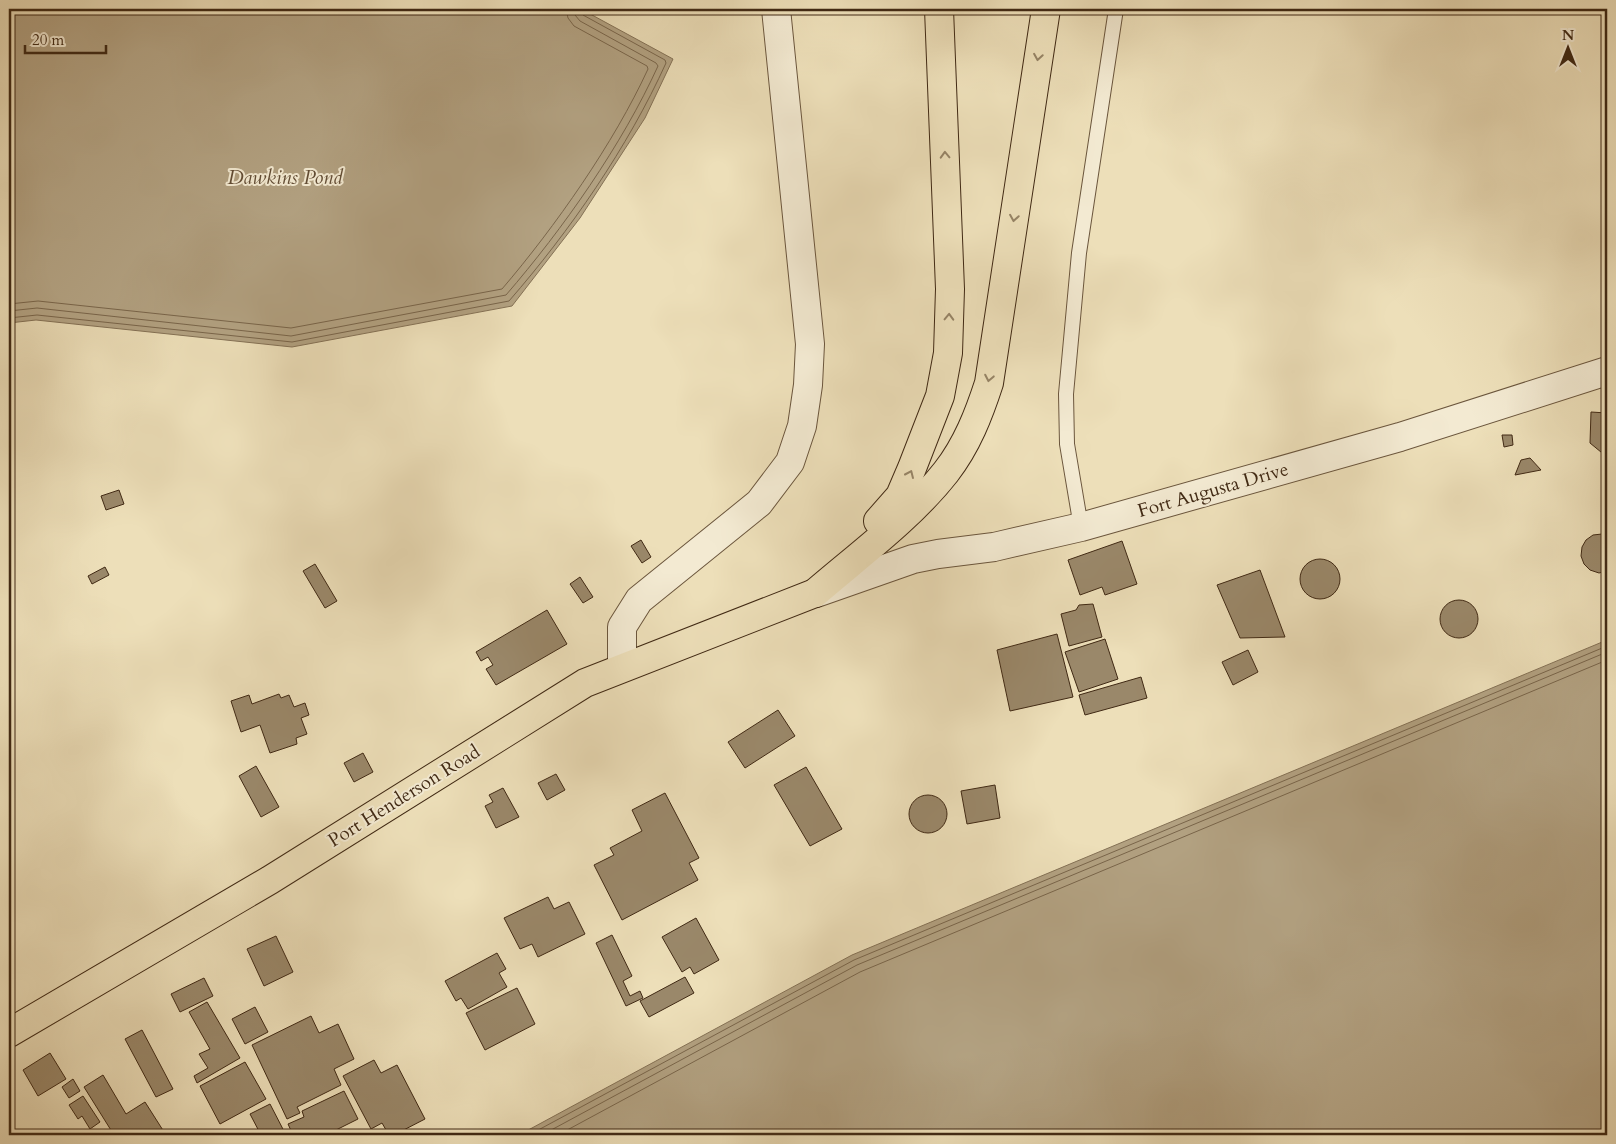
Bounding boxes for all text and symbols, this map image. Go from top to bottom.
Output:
scale bar [25,22,106,54]
north arrow [1544,22,1594,72]
text: N [1562,26,1574,45]
text: 20 m [32,30,64,50]
one-way arrow [1034,53,1044,61]
one-way arrow [940,151,950,158]
water label: Dawkins Pond [227,164,344,191]
one-way arrow [1010,213,1020,222]
one-way arrow [944,313,954,321]
one-way arrow [985,374,995,383]
street label: Fort Augusta Drive [1135,456,1291,524]
one-way arrow [903,470,913,479]
street label: Port Henderson Road [323,739,485,853]

